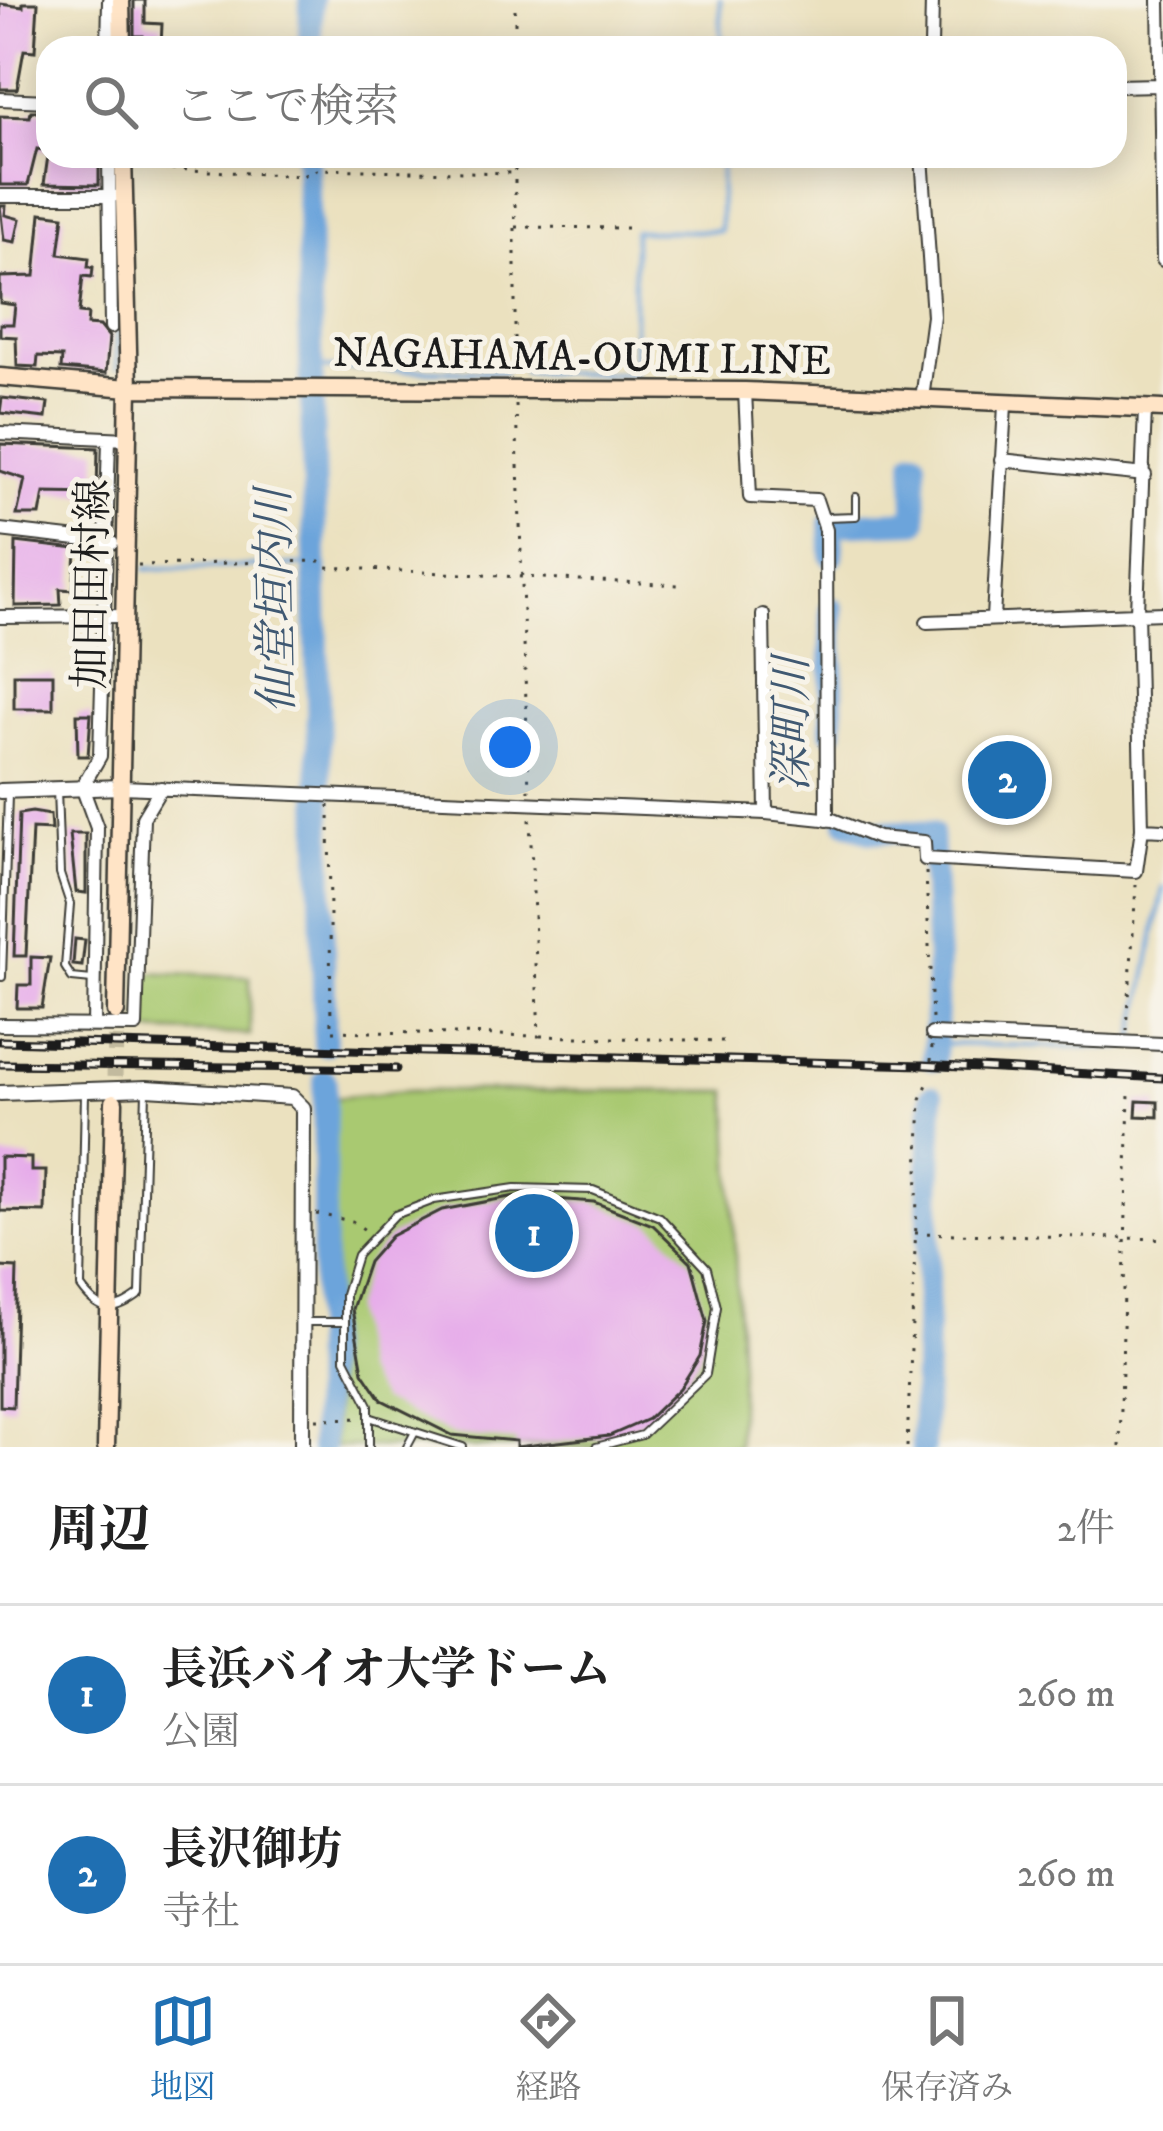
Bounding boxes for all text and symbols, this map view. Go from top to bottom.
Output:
search box [36,36,1127,168]
icon: search [78,69,144,135]
text: ここで検索 [174,80,399,136]
street label: NAGAHAMA-OUMI LINE [332,328,832,388]
street label: 加田田村線 [65,479,121,689]
water label: 仙堂垣内川 [247,483,307,714]
water label: 深町川 [765,652,821,792]
your location [480,717,540,777]
pin: 2 [968,735,1046,825]
pin: 1 [495,1188,573,1278]
text: 周辺 [48,1499,150,1563]
text: 2件 [1057,1505,1115,1554]
text: 長浜バイオ大学ドーム [162,1643,611,1699]
text: 1 [80,1670,94,1719]
text: 260 m [1017,1670,1115,1719]
text: 公園 [162,1708,240,1757]
text: 長沢御坊 [162,1823,342,1879]
text: 2 [77,1850,97,1899]
text: 260 m [1017,1850,1115,1899]
text: 寺社 [162,1888,240,1937]
tab: 地図 [150,1988,216,2109]
tab: 経路 [515,1988,581,2109]
tab: 保存済み [881,1988,1013,2109]

